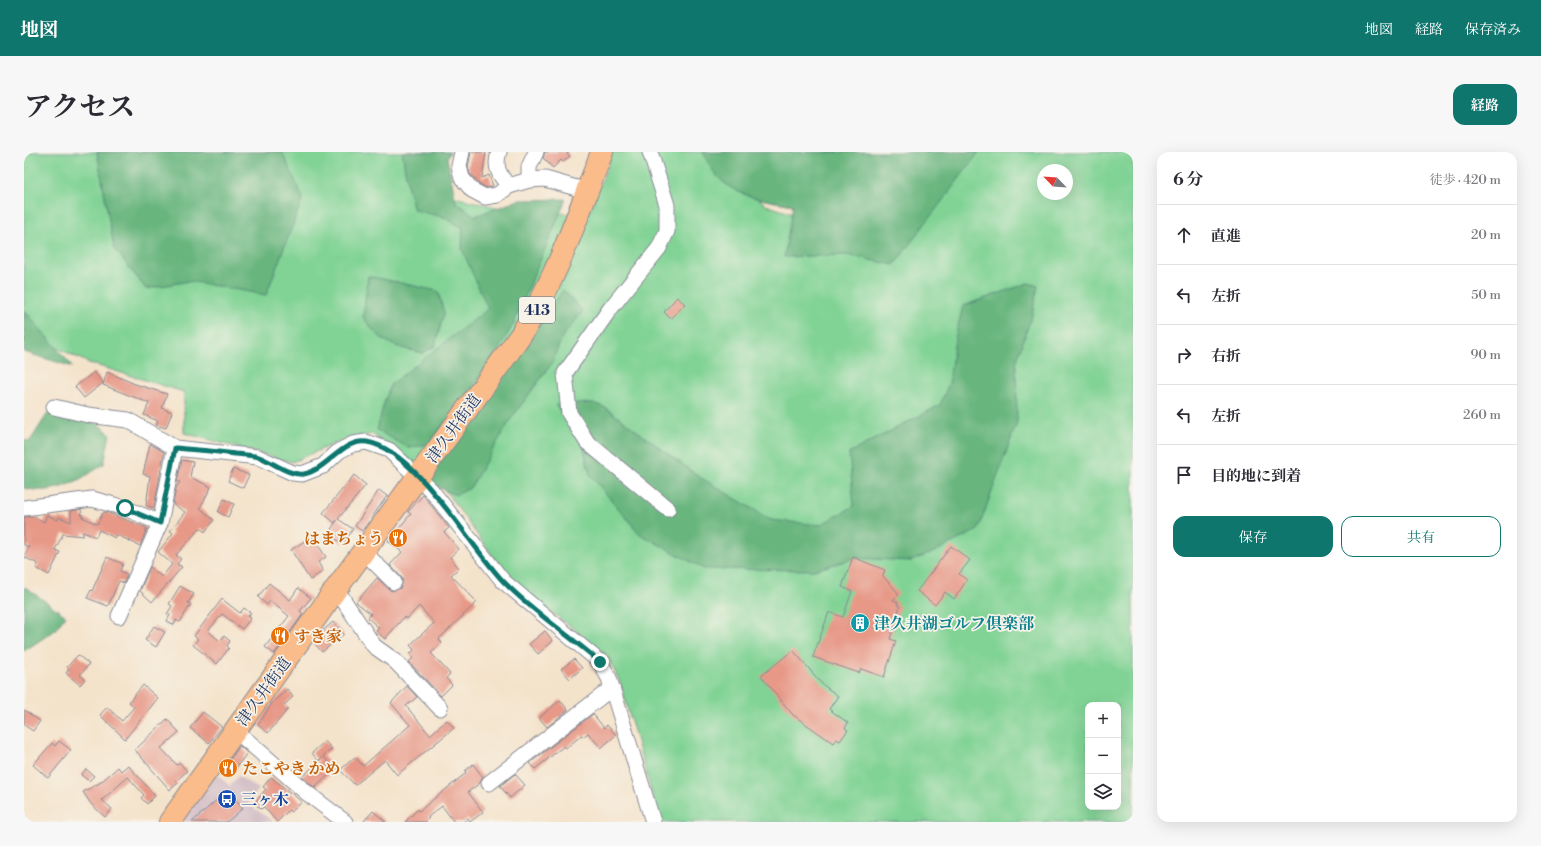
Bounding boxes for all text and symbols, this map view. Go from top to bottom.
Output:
text: 地図 [20,18,58,42]
text: 地図 [1365,21,1393,39]
text: 経路 [1415,21,1443,39]
text: 保存済み [1465,21,1521,39]
button: 経路 [1453,84,1517,125]
text: アクセス [24,90,135,125]
north arrow [1037,164,1073,200]
text: 6 分 [1173,169,1203,191]
text: 徒歩 · 420 m [1430,172,1501,188]
icon: ahead [1173,224,1195,246]
text: 直進 [1211,227,1241,246]
text: 20 m [1471,227,1501,243]
icon: left [1173,284,1195,306]
text: 左折 [1211,287,1241,306]
text: 50 m [1471,287,1501,303]
road number: 413 [519,297,555,323]
icon: right [1173,344,1195,366]
text: 右折 [1211,347,1241,366]
text: 90 m [1470,347,1501,363]
street label: 津久井街道 [422,390,485,467]
icon: left [1173,404,1195,426]
text: 左折 [1211,407,1241,426]
text: 260 m [1463,407,1501,423]
icon: arrive [1173,464,1195,486]
text: 目的地に到着 [1211,467,1301,486]
route start [116,499,134,517]
button: 保存 [1173,516,1333,557]
button: 共有 [1341,516,1501,557]
restaurant icon: はまちょう [387,527,409,549]
place label: はまちょう [304,529,384,549]
building icon: 津久井湖ゴルフ倶楽部 [849,612,871,634]
place label: 津久井湖ゴルフ倶楽部 [874,614,1035,634]
restaurant icon: すき家 [269,625,291,647]
place label: すき家 [294,627,342,647]
street label: 津久井街道 [232,653,295,730]
route end [591,653,609,671]
map controls [1085,702,1121,810]
button: + [1085,702,1121,738]
button: − [1085,738,1121,774]
restaurant icon: たこやき かめ [217,757,239,779]
place label: たこやき かめ [242,759,341,779]
button: layers [1085,774,1121,810]
bus stop icon: 三ヶ木 [216,788,238,810]
place label: 三ヶ木 [241,790,289,810]

